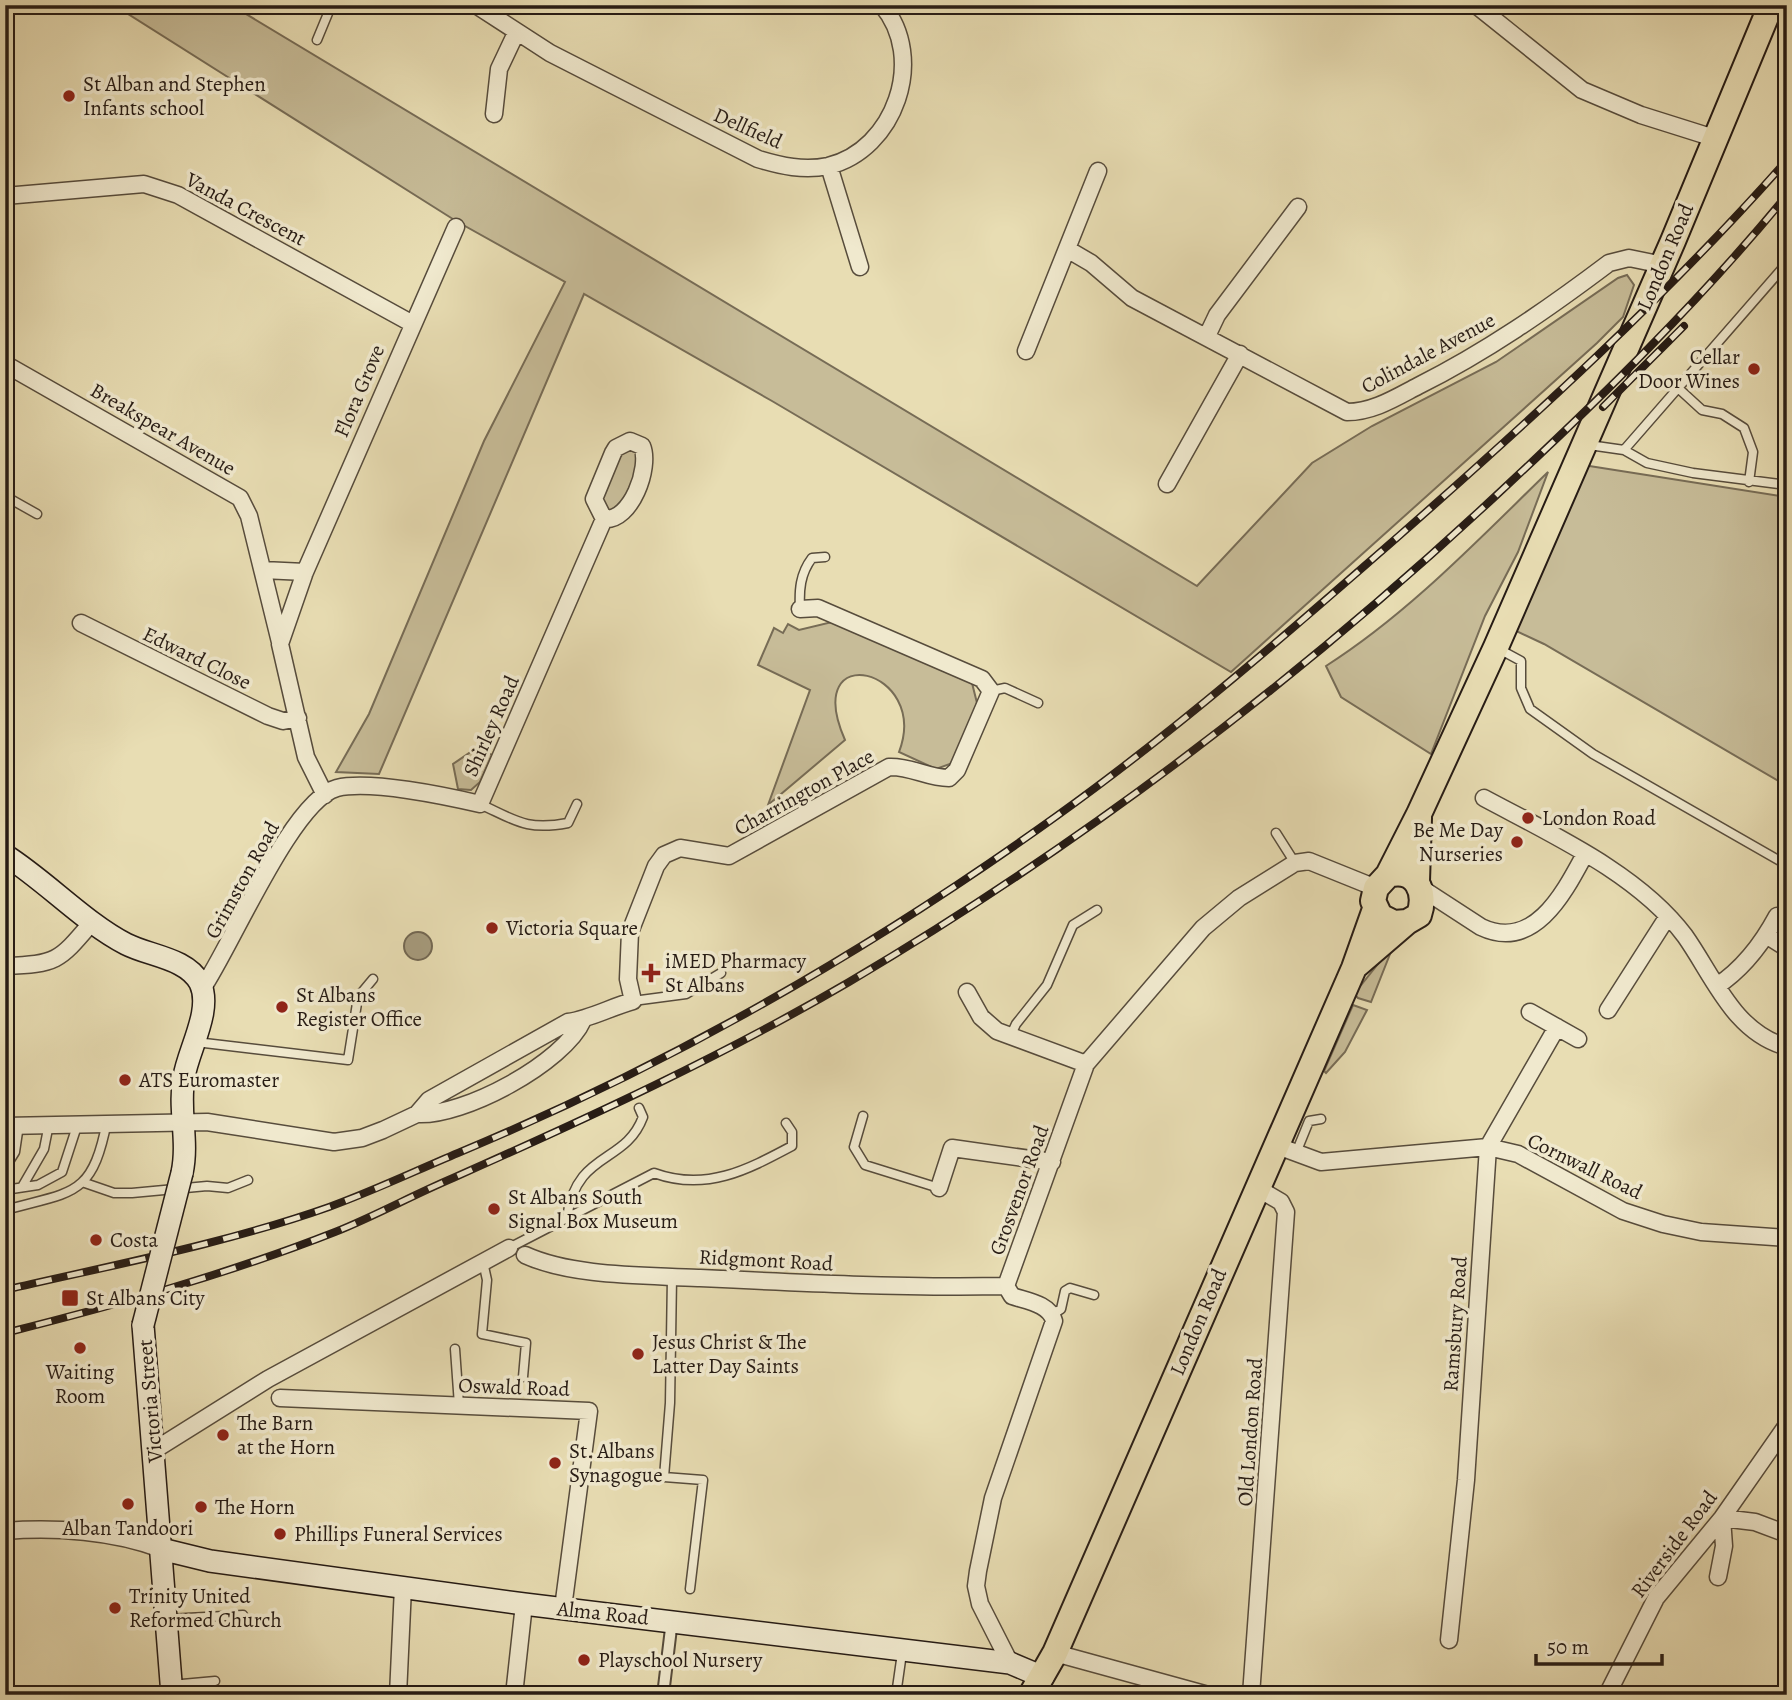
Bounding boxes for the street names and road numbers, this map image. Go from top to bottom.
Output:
street label: Dellfield [709,100,787,156]
street label: Vanda Crescent [180,165,311,252]
street label: London Road [1630,199,1700,315]
street label: Colindale Avenue [1356,306,1500,400]
street label: Flora Grove [327,340,391,442]
street label: Breakspear Avenue [85,376,241,482]
street label: Edward Close [138,620,256,696]
street label: Shirley Road [456,670,526,781]
street label: Charrington Place [729,742,879,842]
street label: Grimston Road [198,816,286,944]
street label: Grosvenor Road [982,1120,1056,1259]
street label: Cornwall Road [1523,1126,1648,1206]
street label: Ridgmont Road [698,1242,835,1278]
street label: Ramsbury Road [1436,1255,1474,1393]
street label: London Road [1163,1264,1233,1380]
street label: Victoria Street [131,1338,169,1465]
street label: Old London Road [1231,1356,1269,1507]
street label: Oswald Road [458,1371,571,1403]
street label: Riverside Road [1624,1484,1724,1604]
street label: Alma Road [555,1594,651,1632]

